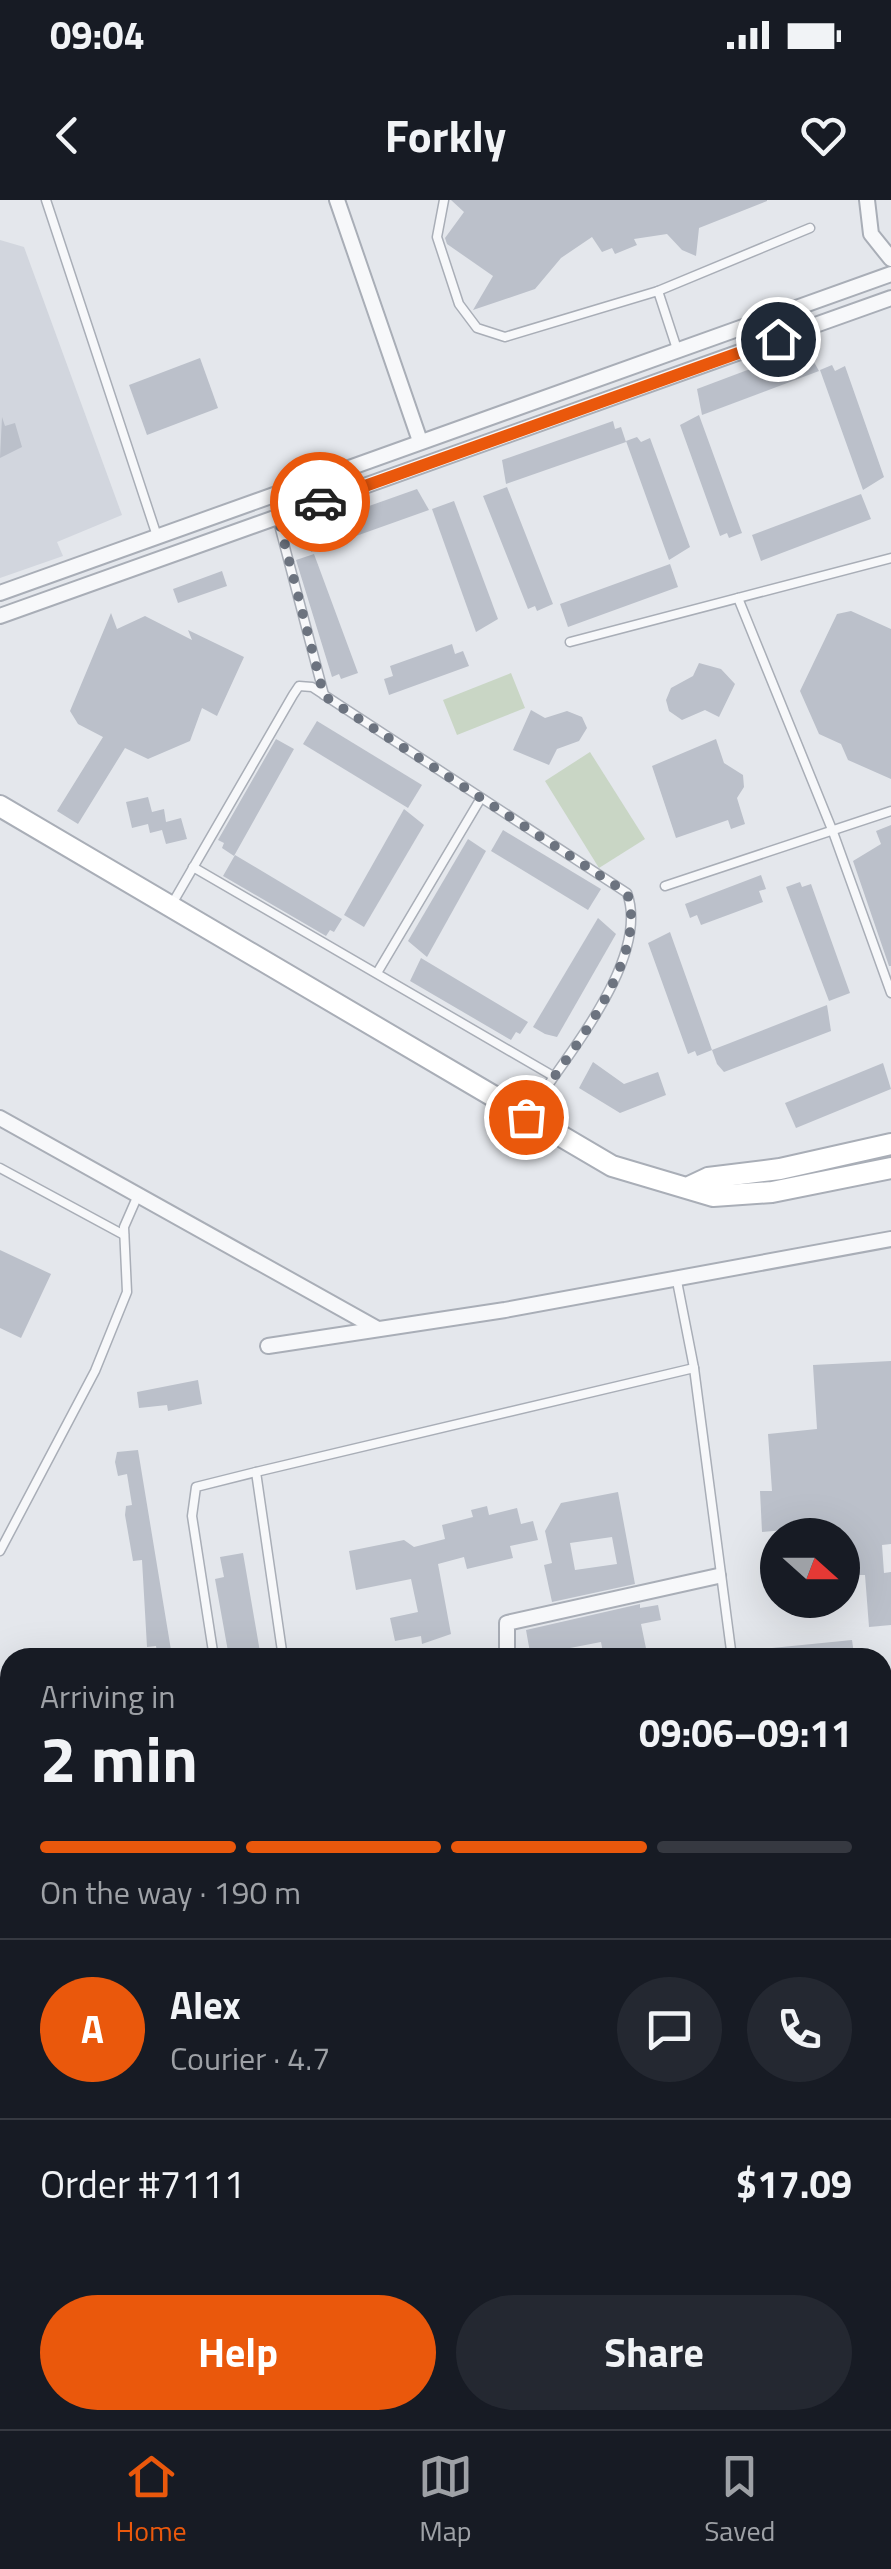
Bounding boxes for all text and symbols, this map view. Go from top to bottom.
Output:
text: 09:04 [50,6,145,64]
text: Forkly [385,101,506,169]
icon: back [40,108,95,163]
icon: heart [796,108,851,163]
pin [736,297,821,382]
icon: home [751,312,806,367]
courier [270,452,370,552]
icon: car [293,475,348,530]
pin [484,1075,569,1160]
icon: bag [499,1090,554,1145]
north arrow [760,1518,860,1618]
map controls [760,1518,860,1618]
text: Arriving in [40,1672,176,1720]
text: 09:06–09:11 [639,1704,852,1762]
text: 2 min [40,1708,198,1807]
text: On the way · 190 m [40,1868,301,1916]
text: Alex [170,1976,241,2034]
button: chat [617,1977,722,2082]
button: phone [747,1977,852,2082]
text: A [81,2000,104,2058]
text: Courier · 4.7 [170,2034,330,2082]
text: Order #7111 [40,2155,245,2213]
text: $17.09 [736,2155,852,2213]
button: Help [40,2295,436,2410]
button: Share [456,2295,852,2410]
tab: Home [116,2449,187,2552]
tab: Map [418,2449,473,2552]
tab: Saved [704,2449,775,2552]

